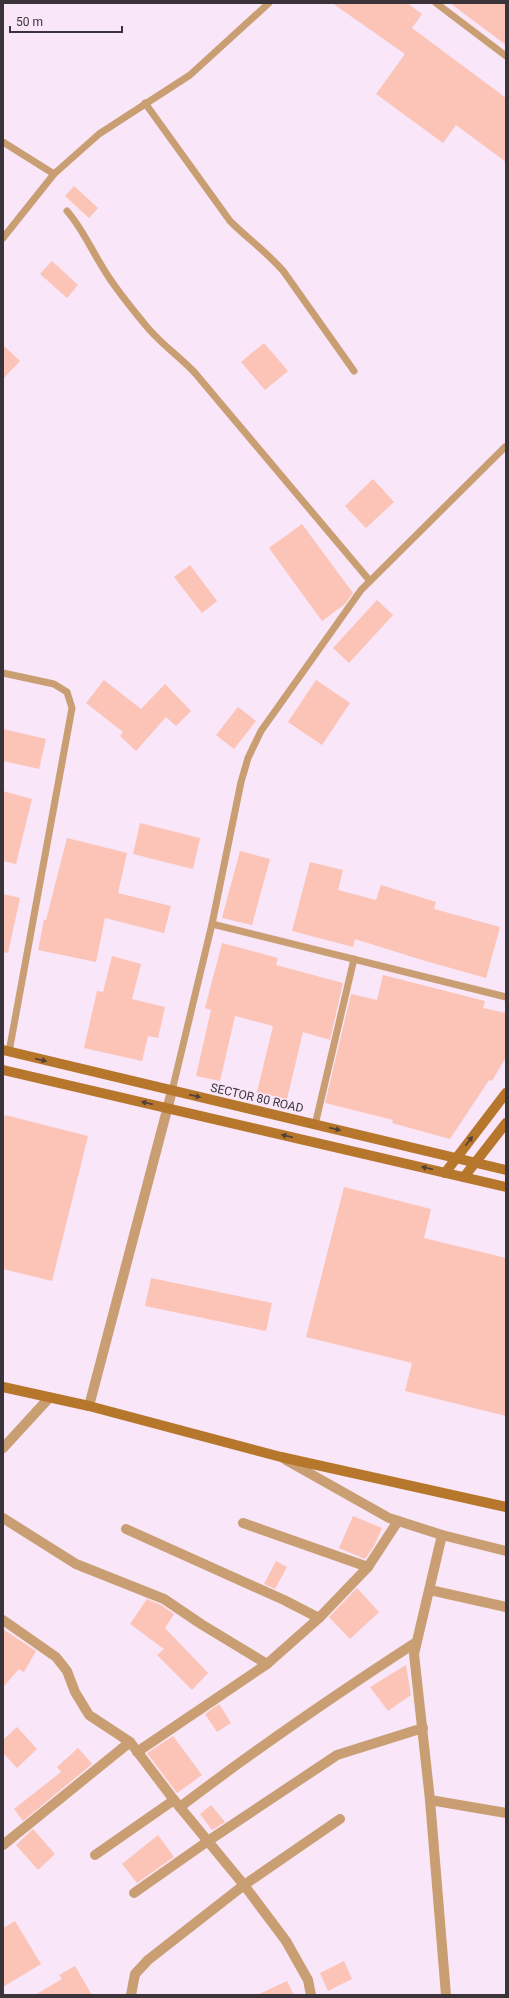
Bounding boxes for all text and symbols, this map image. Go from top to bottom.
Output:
scale bar [10,8,122,34]
text: 50 m [16,15,43,29]
one-way arrow [35,1057,47,1063]
street label: SECTOR 80 ROAD [209,1081,305,1116]
one-way arrow [188,1094,201,1100]
one-way arrow [140,1100,153,1106]
one-way arrow [329,1127,341,1133]
one-way arrow [281,1132,293,1138]
one-way arrow [465,1136,473,1147]
one-way arrow [421,1165,433,1171]

